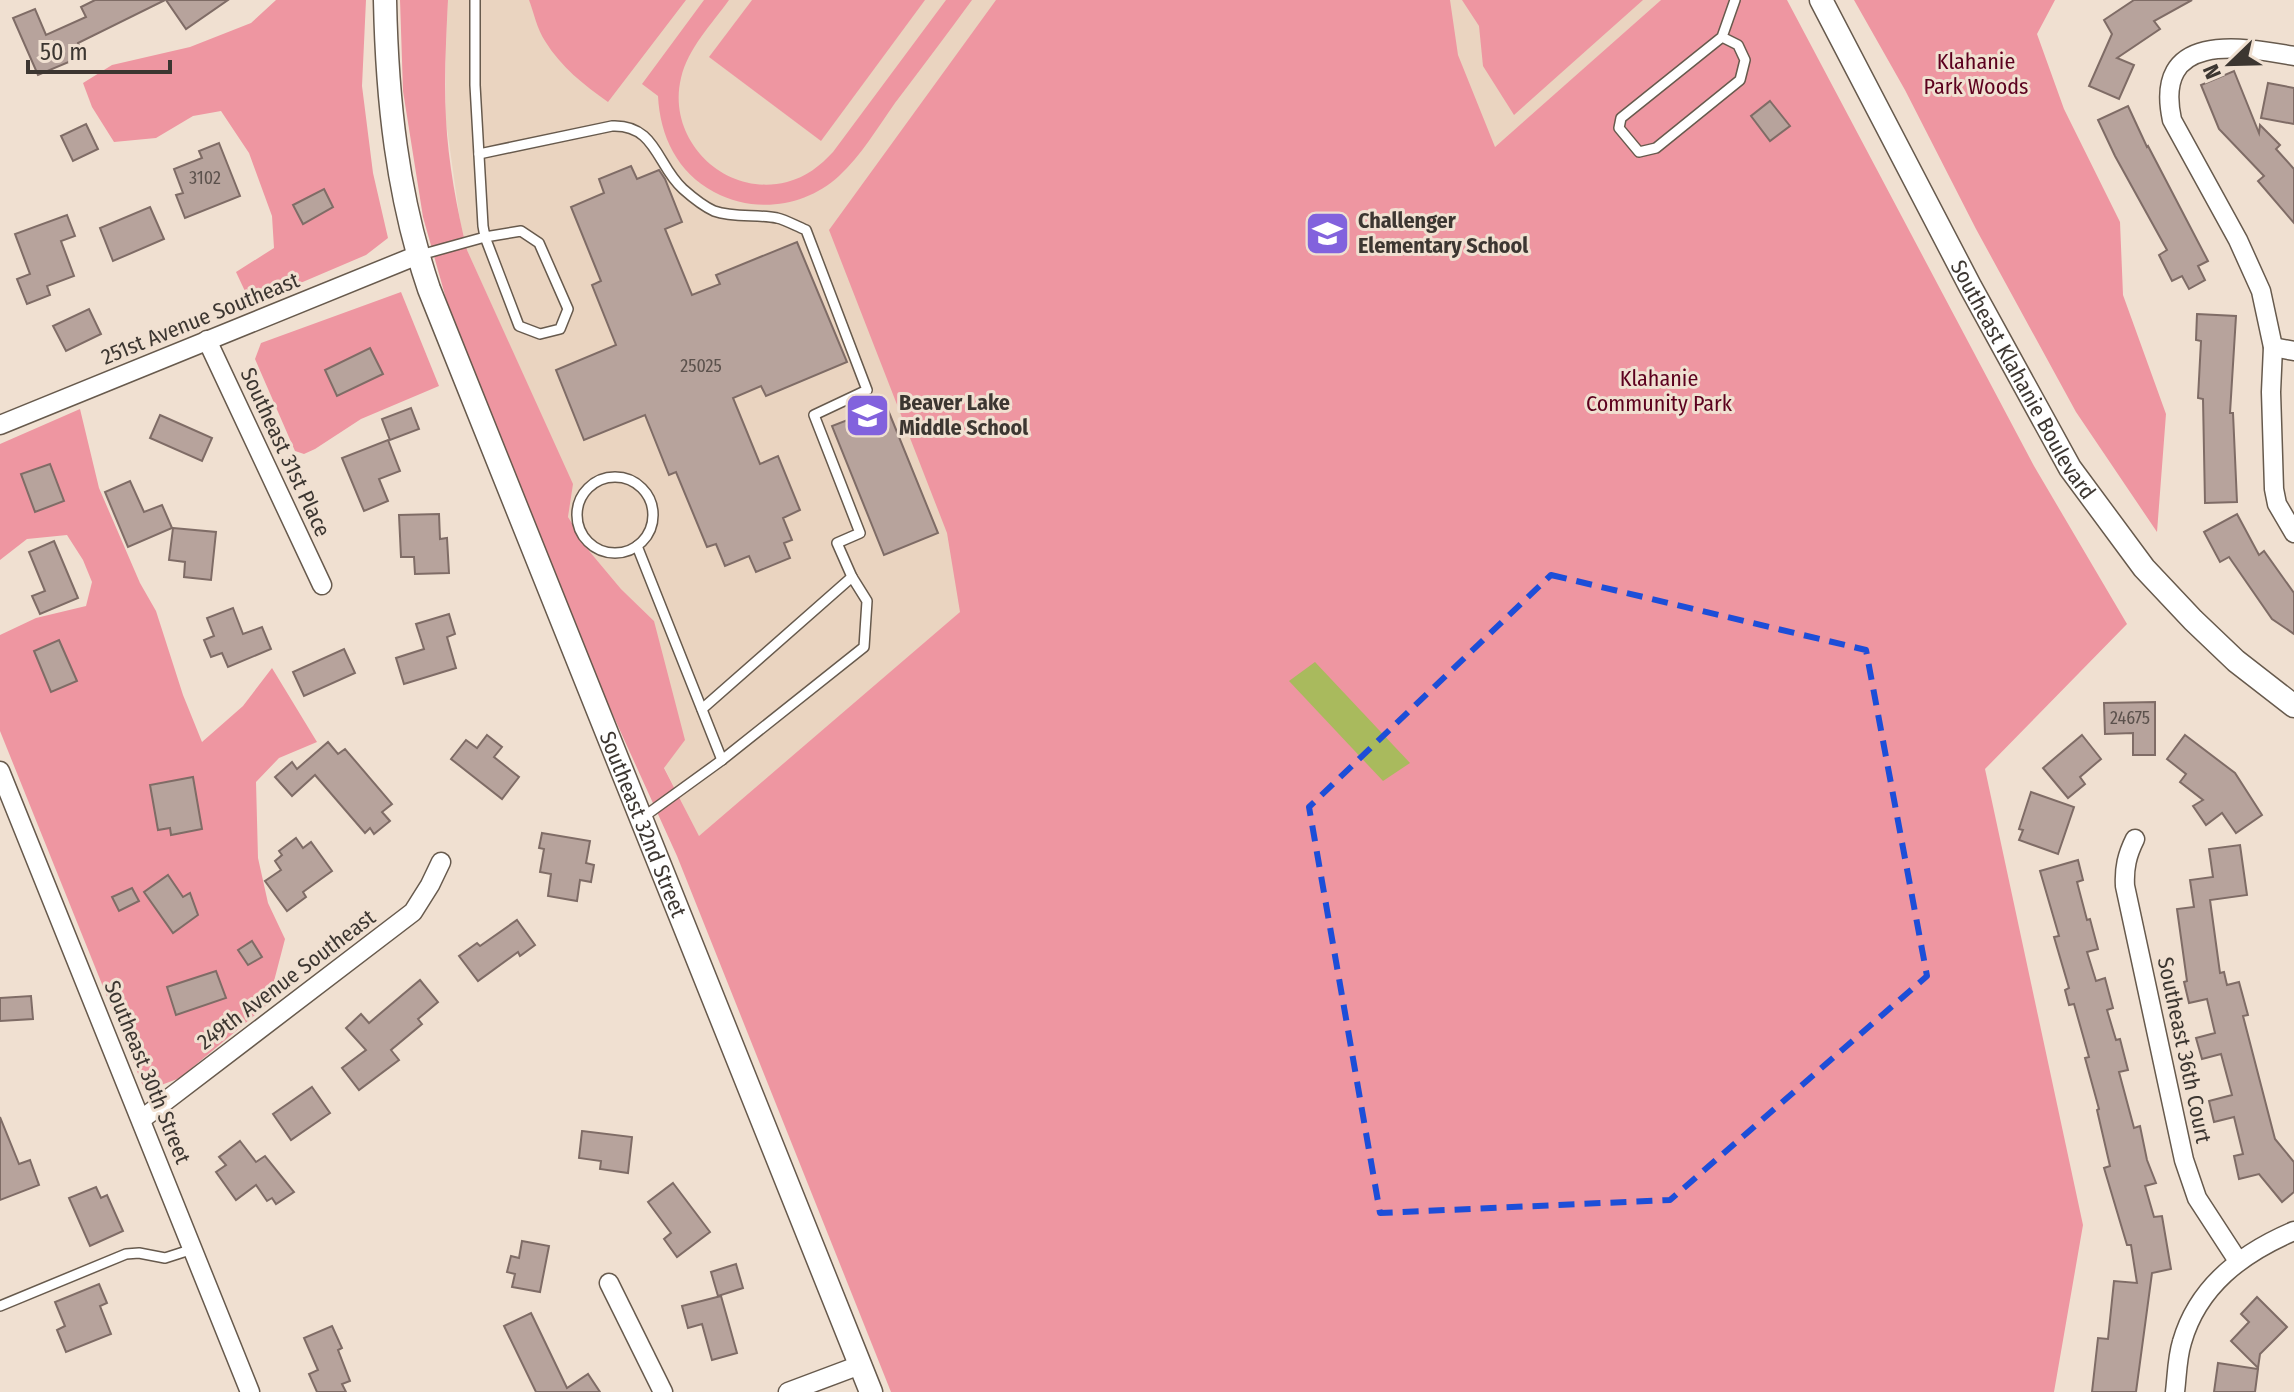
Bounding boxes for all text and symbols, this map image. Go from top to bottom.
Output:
scale bar [28,24,170,74]
north arrow [2190,24,2270,104]
text: 50 m [40,38,88,66]
park label: Klahanie Park Woods [1924,48,2028,100]
text: N [2197,60,2227,83]
house number: 3102 [189,167,221,189]
place label: Challenger Elementary School [1358,207,1529,259]
school or university icon: Challenger Elementary School [1303,209,1351,257]
street label: Southeast Klahanie Boulevard [1945,255,2101,504]
street label: 251st Avenue Southeast [97,266,304,371]
house number: 25025 [680,355,722,377]
street label: Southeast 31st Place [235,363,336,541]
park label: Klahanie Community Park [1586,365,1733,417]
place label: Beaver Lake Middle School [899,389,1029,441]
school or university icon: Beaver Lake Middle School [844,391,892,439]
house number: 24675 [2110,707,2150,729]
street label: Southeast 32nd Street [594,727,693,922]
street label: 249th Avenue Southeast [192,903,381,1055]
street label: Southeast 36th Court [2152,955,2218,1146]
street label: Southeast 30th Street [98,977,197,1169]

